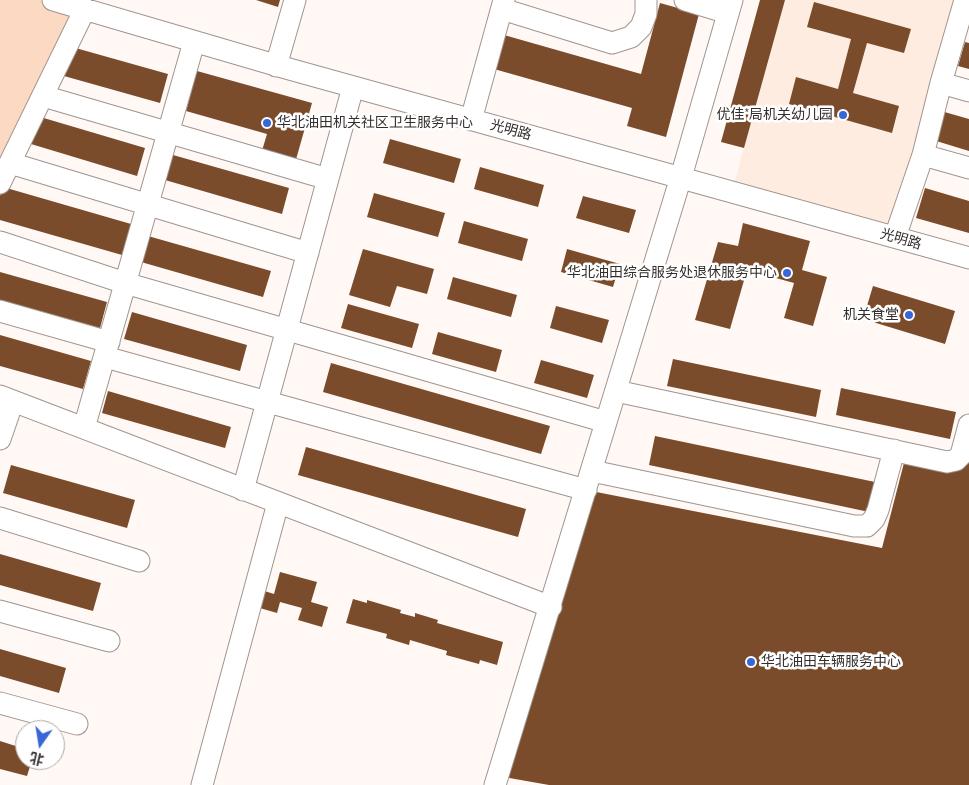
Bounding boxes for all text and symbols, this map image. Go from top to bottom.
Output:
place label: 优佳*局机关幼儿园 [717,107,833,123]
marker: 优佳*局机关幼儿园 [837,109,849,121]
place label: 华北油田机关社区卫生服务中心 [277,115,473,131]
street label: 光明路 [489,116,533,144]
marker: 华北油田机关社区卫生服务中心 [261,117,273,129]
street label: 光明路 [878,225,924,253]
place label: 华北油田综合服务处退休服务中心 [567,265,777,281]
marker: 华北油田综合服务处退休服务中心 [781,267,793,279]
place label: 机关食堂 [843,307,899,323]
marker: 机关食堂 [903,309,915,321]
place label: 华北油田车辆服务中心 [761,654,901,670]
marker: 华北油田车辆服务中心 [745,656,757,668]
north arrow [15,720,65,770]
text: 北 [28,749,45,768]

